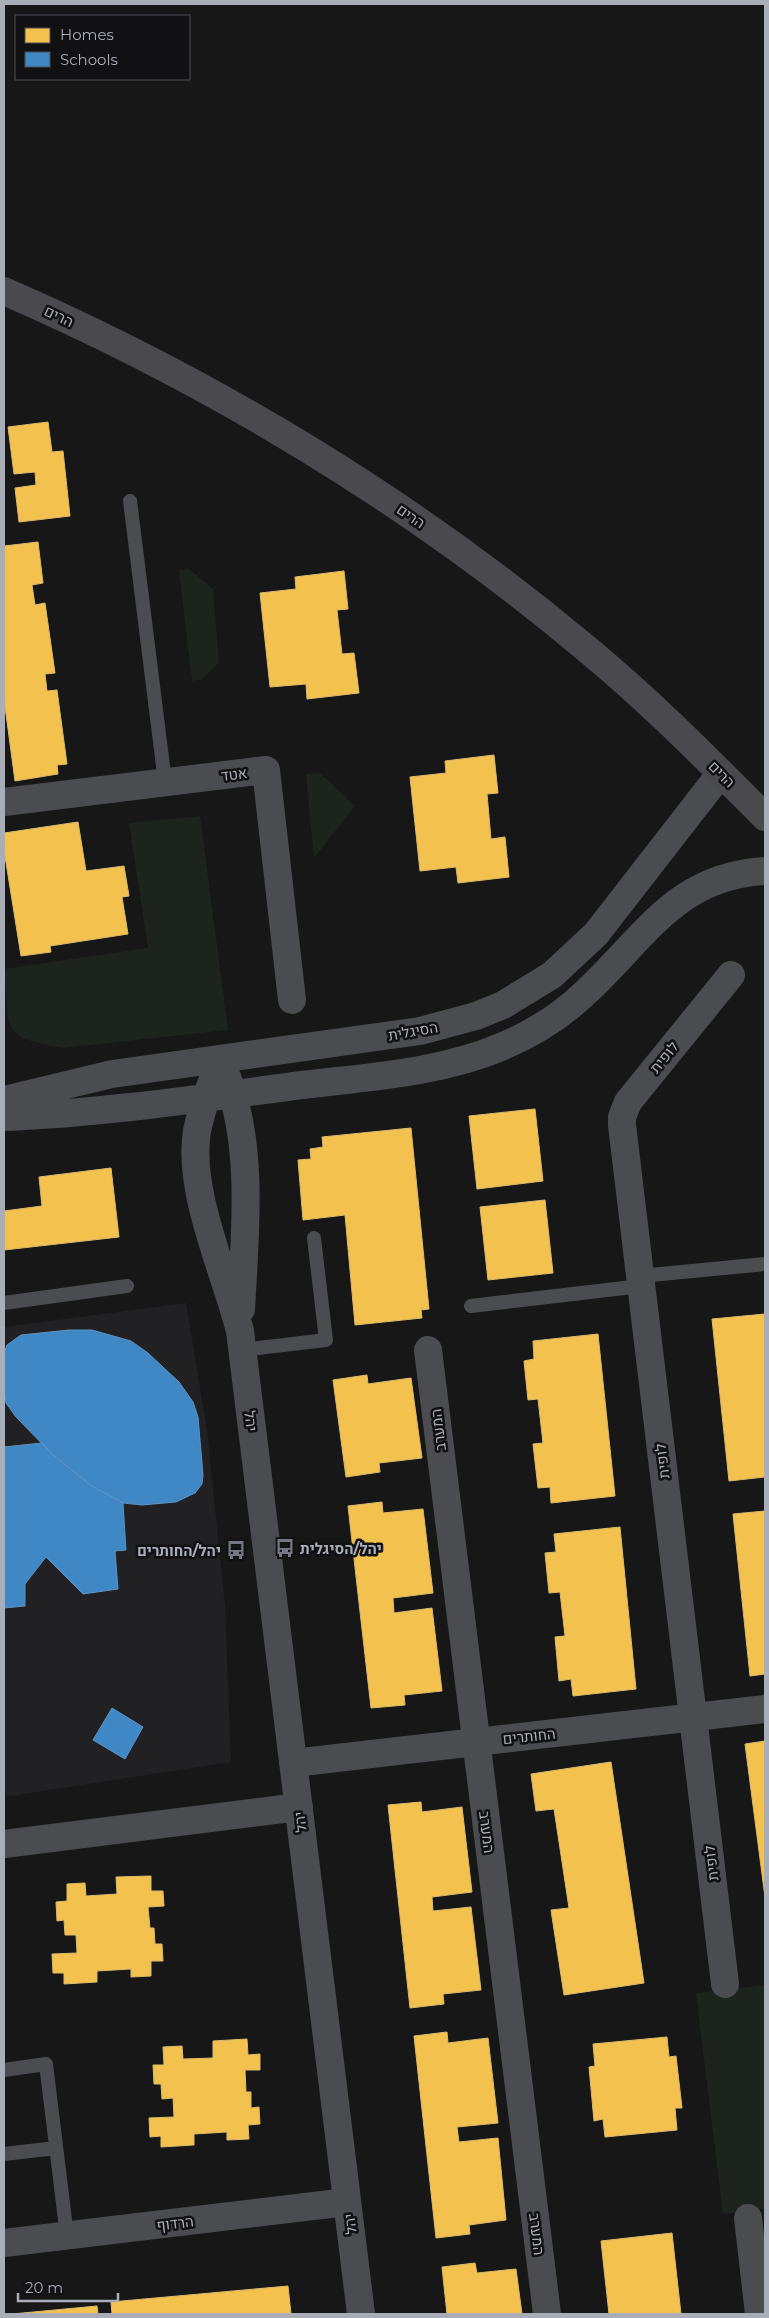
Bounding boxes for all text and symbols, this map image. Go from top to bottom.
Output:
legend [15,15,190,80]
text: Homes [60,25,114,44]
text: Schools [60,50,118,69]
street label: הרים [41,301,77,331]
street label: הרים [393,500,429,532]
street label: הרים [705,757,739,791]
street label: אטד [220,763,248,785]
street label: הסיגלית [387,1017,439,1045]
street label: לופית [645,1037,683,1077]
street label: המערב [426,1408,450,1452]
street label: יהל [240,1409,262,1433]
street label: לופית [650,1442,674,1480]
bus stop icon: יהל/הסיגלית [274,1537,296,1559]
bus stop icon: יהל/החותרים [225,1539,247,1561]
place label: יהל/הסיגלית [300,1539,382,1558]
place label: יהל/החותרים [137,1541,221,1560]
street label: החותרים [502,1724,556,1748]
street label: יהל [289,1810,311,1834]
street label: המערב [475,1810,499,1854]
street label: לופית [699,1844,723,1882]
street label: הרדוף [155,2211,195,2235]
street label: יהל [339,2212,361,2236]
street label: המערב [525,2212,549,2256]
scale bar [18,2270,118,2302]
text: 20 m [25,2278,63,2297]

